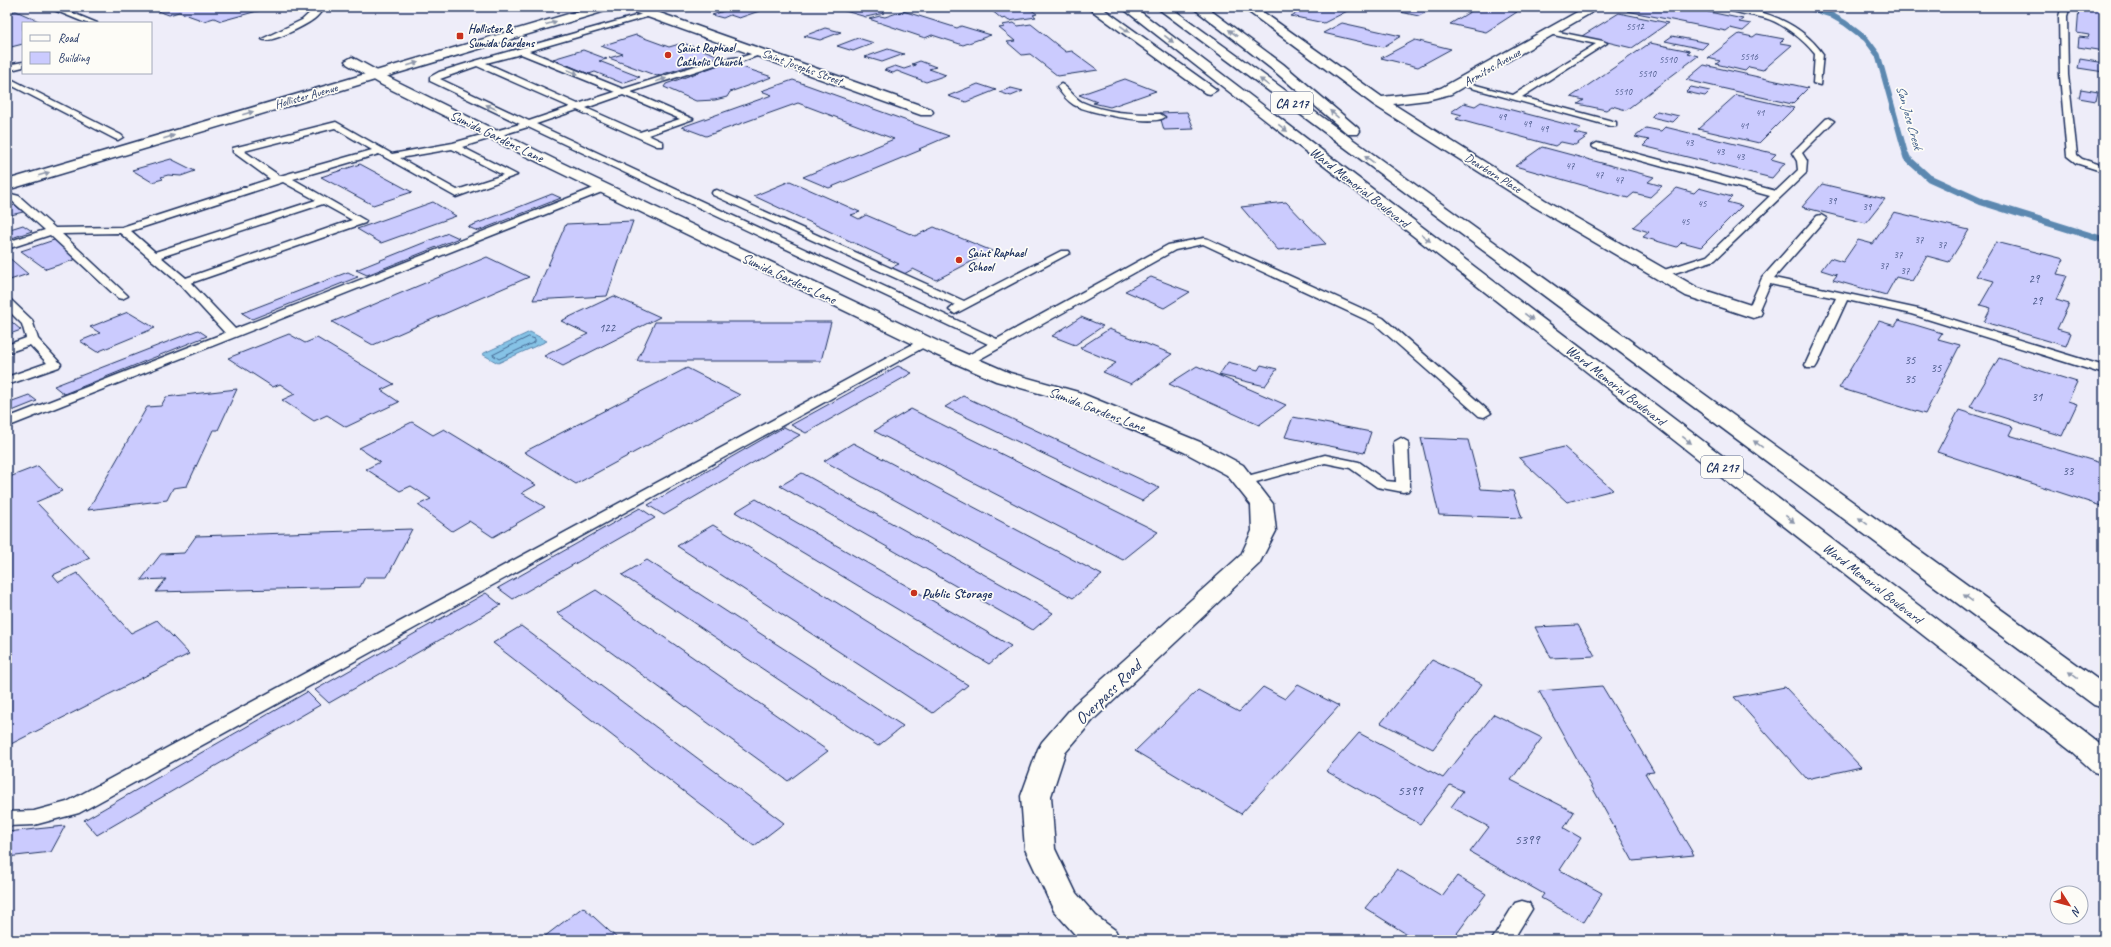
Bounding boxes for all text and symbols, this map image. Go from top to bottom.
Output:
one-way arrow [546,20,558,26]
house number: 5512 [1626,20,1646,33]
place label: Hollister & Sumida Gardens [468,21,536,51]
legend [22,22,152,74]
one-way arrow [1120,25,1130,33]
one-way arrow [1227,28,1238,37]
text: Road [58,30,80,46]
marker: Hollister & Sumida Gardens [455,31,465,41]
one-way arrow [1164,35,1175,44]
place label: Saint Raphael Catholic Church [676,40,743,70]
street label: Armitos Avenue [1461,44,1524,90]
street label: Saint Josephs Street [760,45,846,90]
text: Building [58,50,90,66]
marker: Saint Raphael Catholic Church [663,50,673,60]
house number: 5516 [1740,50,1759,63]
house number: 5510 [1659,53,1679,66]
one-way arrow [408,61,420,67]
house number: 5510 [1638,67,1658,80]
one-way arrow [567,69,579,75]
one-way arrow [655,77,667,83]
one-way arrow [1259,78,1270,86]
street label: Hollister Avenue [273,79,340,113]
water label: San Jose Creek [1892,84,1926,153]
house number: 5510 [1614,85,1634,98]
road number: CA 217 [1271,92,1313,114]
one-way arrow [486,104,497,110]
street label: Sumida Gardens Lane [447,106,548,167]
house number: 41 [1756,106,1765,119]
one-way arrow [242,110,254,116]
one-way arrow [1328,110,1339,119]
house number: 49 [1498,110,1508,123]
house number: 49 [1523,117,1533,130]
house number: 41 [1740,119,1749,132]
house number: 49 [1540,122,1550,135]
one-way arrow [1278,123,1289,132]
one-way arrow [163,134,175,140]
house number: 43 [1685,136,1695,149]
street label: Ward Memorial Boulevard [1306,143,1415,233]
house number: 43 [1716,145,1726,158]
street label: Dearborn Place [1462,149,1525,197]
house number: 43 [1736,150,1746,163]
one-way arrow [1364,155,1374,163]
house number: 47 [1566,159,1575,172]
house number: 47 [1595,168,1604,181]
one-way arrow [39,171,51,177]
house number: 47 [1615,173,1624,186]
house number: 39 [1828,194,1838,207]
house number: 45 [1698,197,1707,210]
house number: 39 [1863,200,1873,213]
house number: 45 [1681,215,1690,228]
house number: 37 [1915,233,1924,246]
one-way arrow [1420,234,1431,242]
house number: 37 [1938,238,1947,251]
place label: Saint Raphael School [967,245,1028,275]
house number: 37 [1894,248,1903,261]
street label: Sumida Gardens Lane [739,249,840,308]
marker: Saint Raphael School [954,255,964,265]
house number: 37 [1880,259,1889,272]
house number: 37 [1901,264,1910,277]
house number: 29 [2029,271,2041,287]
house number: 29 [2032,293,2044,309]
one-way arrow [1523,313,1534,322]
house number: 122 [599,320,617,336]
street label: Ward Memorial Boulevard [1562,341,1671,431]
house number: 35 [1905,352,1916,368]
house number: 35 [1931,360,1942,376]
house number: 35 [1905,371,1916,387]
street label: Sumida Gardens Lane [1046,383,1149,436]
house number: 31 [2032,389,2043,405]
one-way arrow [1682,435,1692,443]
one-way arrow [1753,440,1763,448]
road number: CA 217 [1701,456,1743,478]
house number: 33 [2063,463,2075,479]
one-way arrow [1784,515,1795,523]
one-way arrow [1858,517,1868,525]
street label: Ward Memorial Boulevard [1819,539,1928,629]
place label: Public Storage [922,585,993,602]
marker: Public Storage [909,588,919,598]
one-way arrow [1962,594,1973,602]
street label: Overpass Road [1071,654,1148,729]
one-way arrow [2067,671,2078,679]
house number: 5399 [1397,782,1424,799]
house number: 5399 [1514,831,1541,848]
north arrow [2049,885,2089,925]
text: N [2068,904,2085,920]

